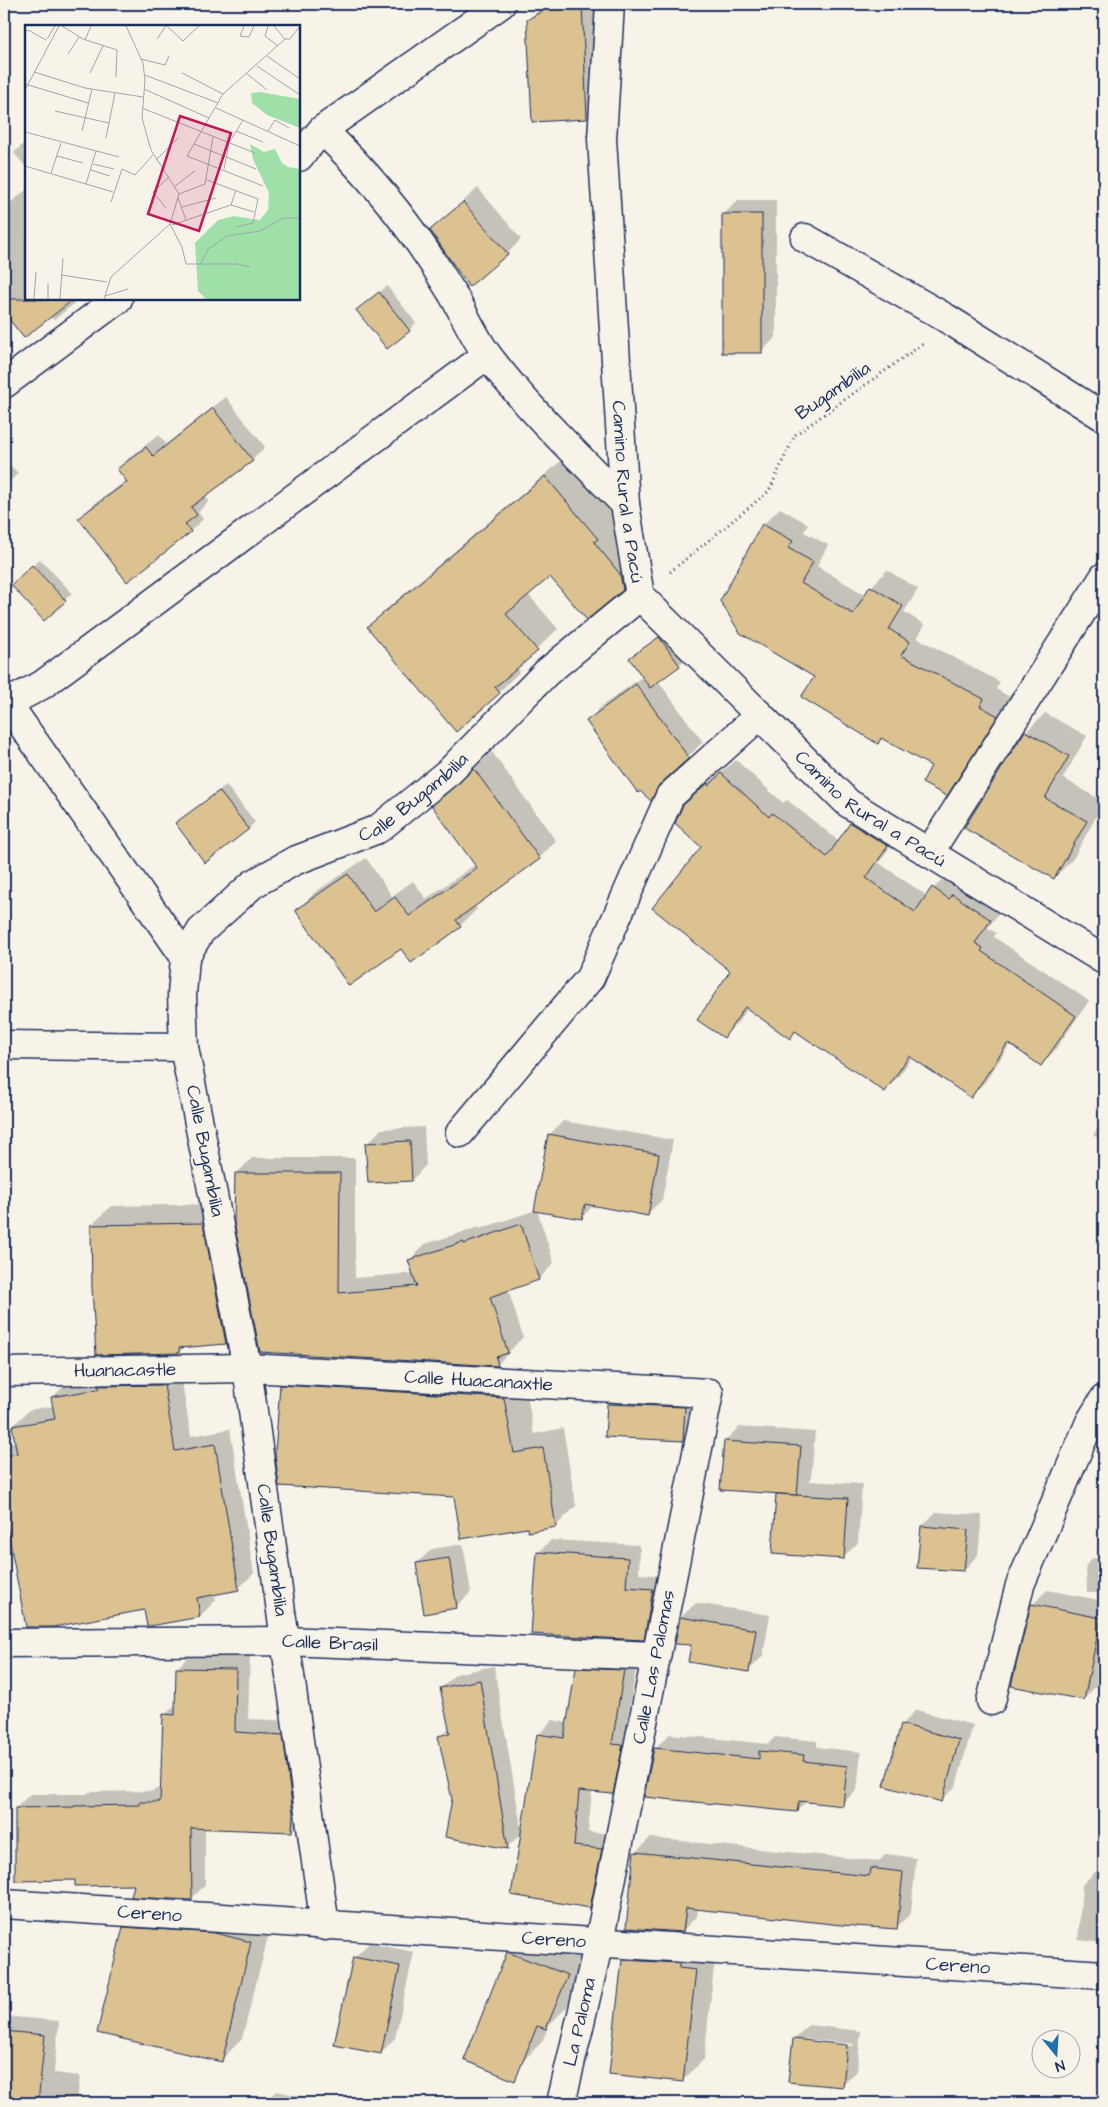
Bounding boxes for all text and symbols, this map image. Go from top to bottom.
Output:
inset map [25,25,300,300]
street label: Bugambilia [790,355,877,428]
street label: Camino Rural a Pacú [605,400,651,585]
street label: Camino Rural a Pacú [789,744,952,874]
street label: Calle Bugambilia [354,746,475,849]
street label: Calle Bugambilia [178,1083,231,1220]
street label: Huanacastle [74,1356,176,1384]
street label: Calle Huacanaxtle [404,1363,554,1398]
street label: Calle Bugambilia [248,1482,295,1618]
street label: Calle Las Palomas [626,1588,682,1746]
street label: Calle Brasil [281,1627,379,1658]
street label: Cereno [117,1898,183,1929]
street label: Cereno [521,1924,587,1955]
street label: Cereno [925,1950,991,1981]
street label: La Paloma [557,1975,603,2069]
north arrow [1030,2030,1080,2080]
text: N [1052,2055,1067,2076]

